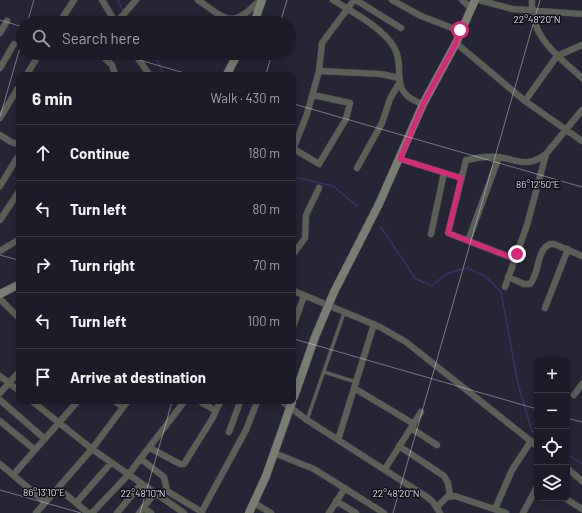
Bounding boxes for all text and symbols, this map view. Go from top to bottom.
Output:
text: 22°48'20"N [514,13,560,25]
search box [16,16,296,60]
route start [451,21,469,39]
icon: search [30,27,52,49]
text: Search here [62,29,140,47]
text: 6 min [32,88,72,108]
text: Walk · 430 m [211,90,280,106]
icon: ahead [32,142,54,164]
text: Continue [70,144,130,162]
text: 180 m [248,145,280,161]
text: 86°12'50"E [516,178,560,190]
icon: left [32,198,54,220]
text: Turn left [70,200,126,218]
text: 80 m [253,201,280,217]
route end [508,245,526,263]
icon: right [32,254,54,276]
text: Turn right [70,256,135,274]
text: 70 m [253,257,280,273]
icon: left [32,310,54,332]
text: Turn left [70,312,126,330]
text: 100 m [247,313,280,329]
map controls [534,357,570,501]
button: + [534,357,570,393]
icon: arrive [32,366,54,388]
text: Arrive at destination [70,368,206,386]
button: − [534,393,570,429]
button: locate [534,429,570,465]
button: layers [534,465,570,501]
text: 86°13'10"E [23,486,65,498]
text: 22°48'10"N [120,487,166,499]
text: 22°48'20"N [373,487,419,499]

